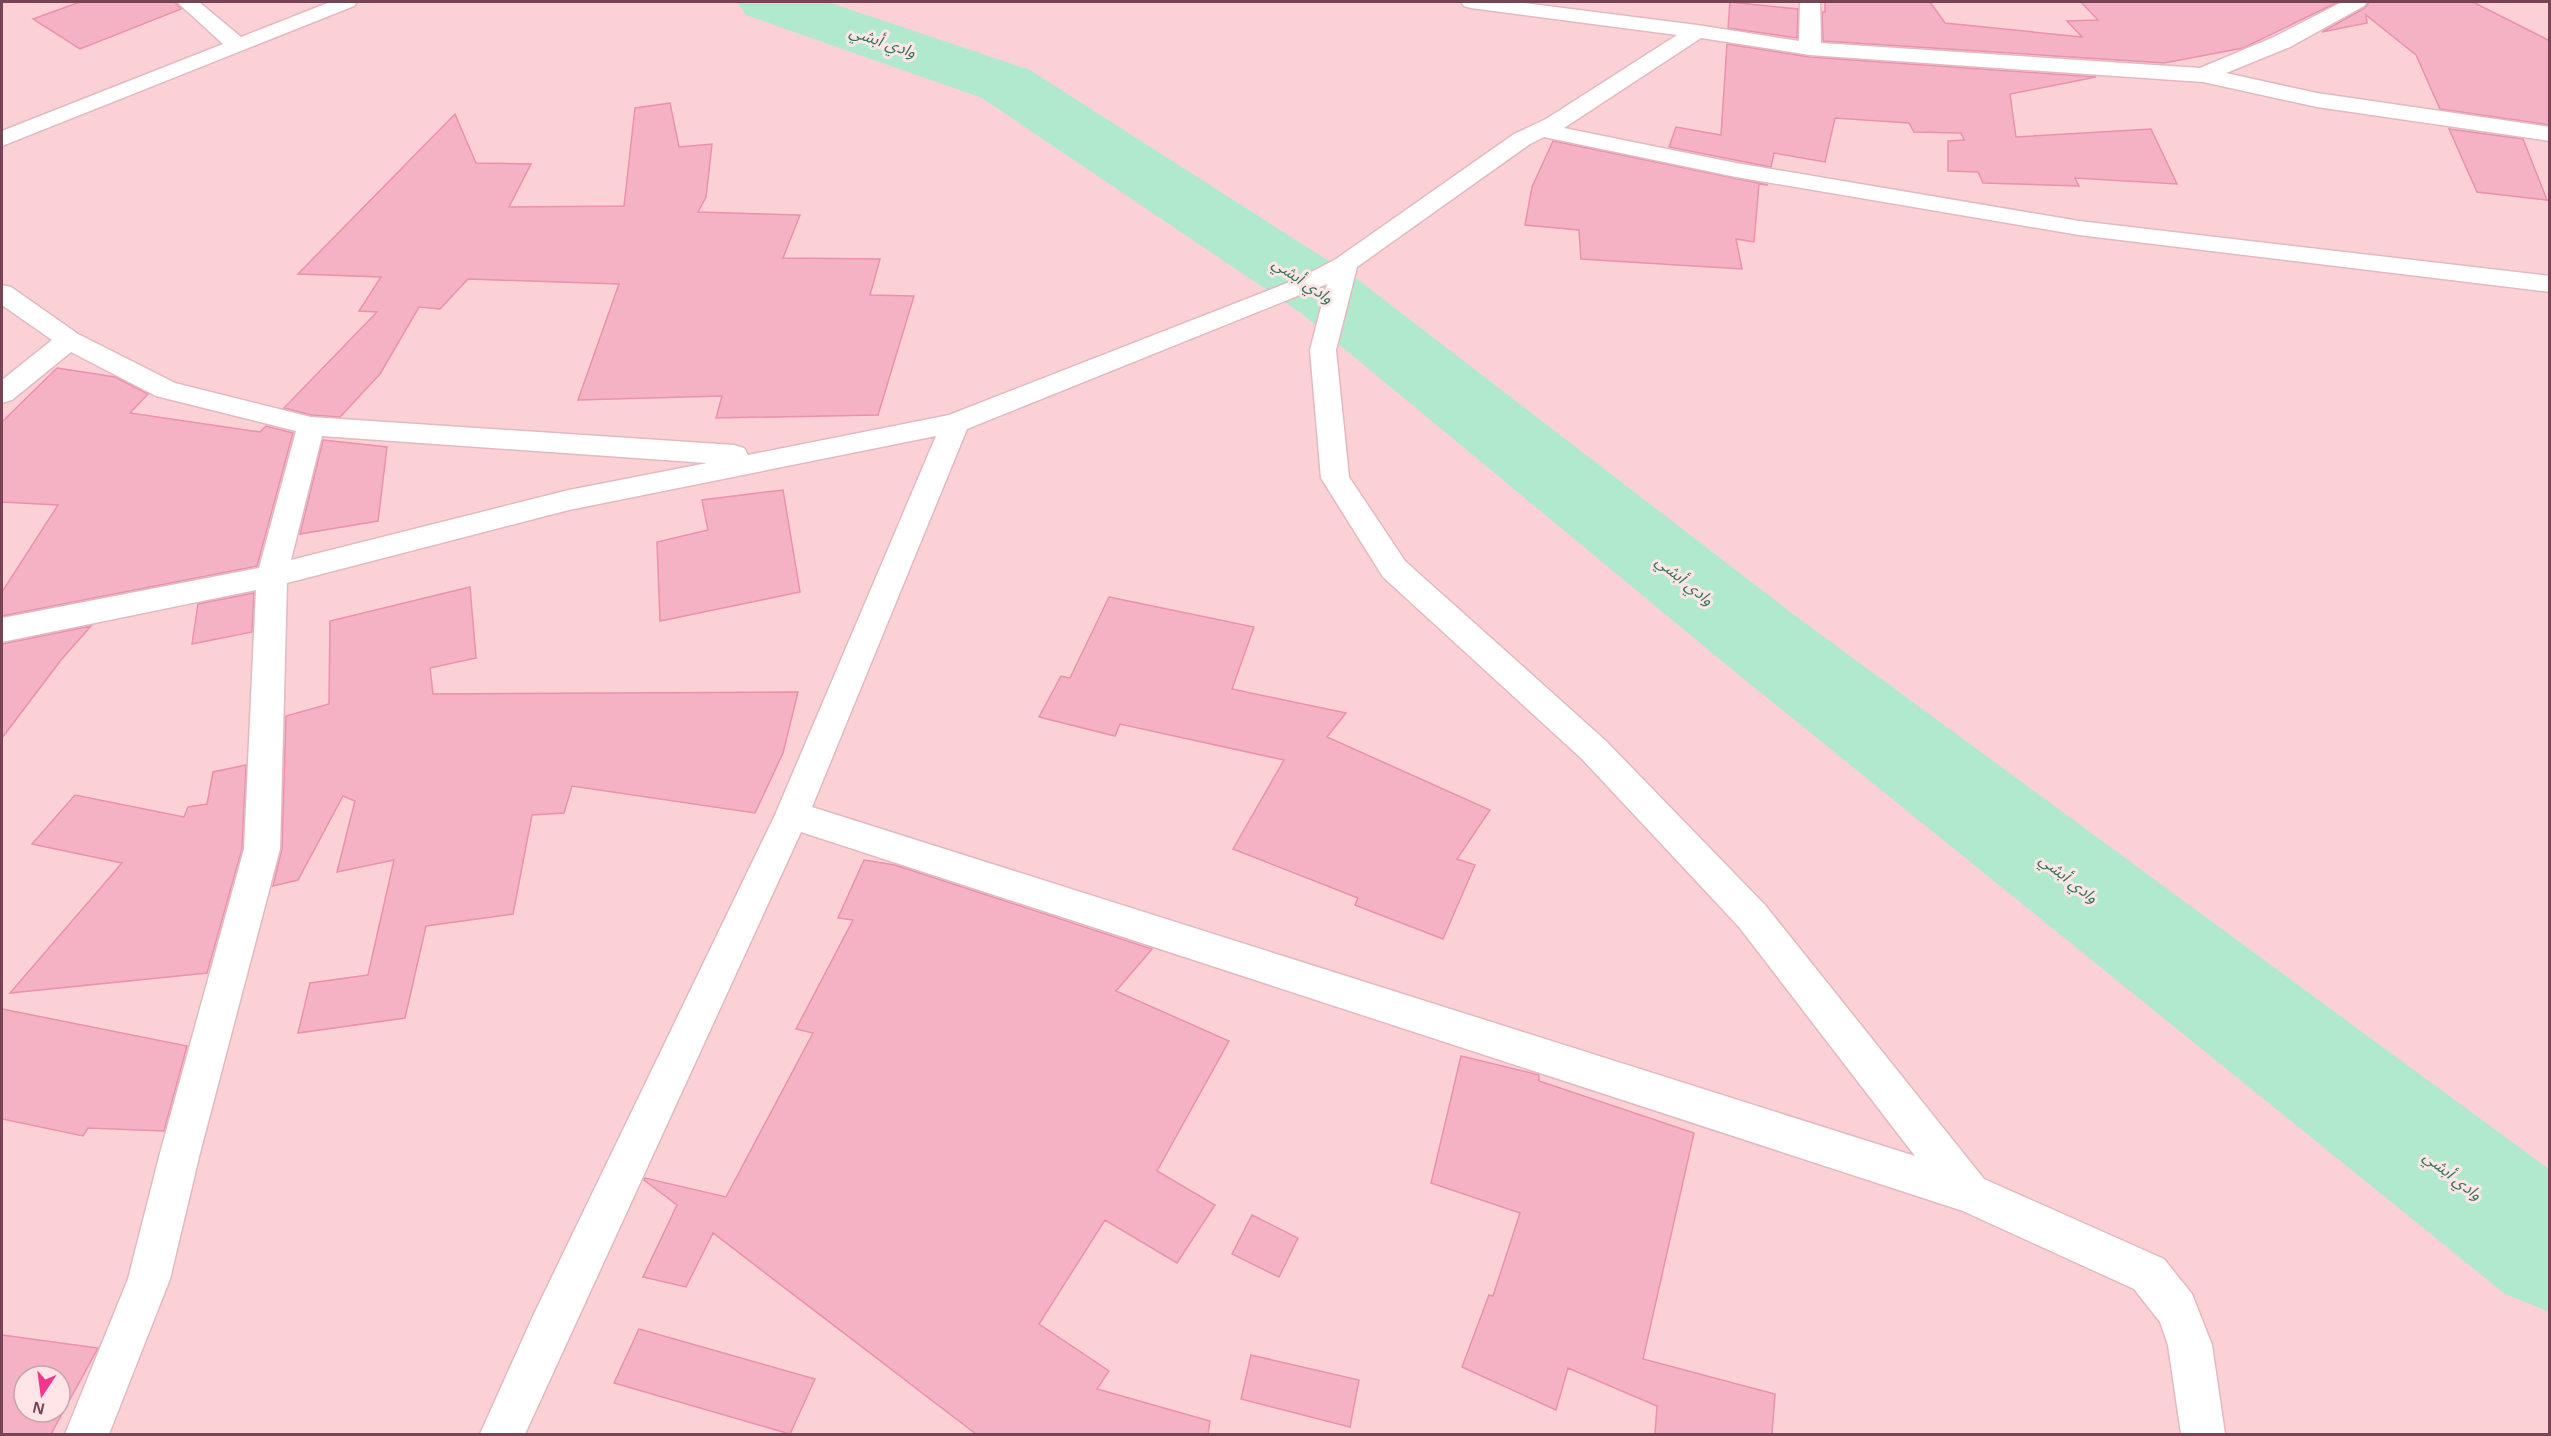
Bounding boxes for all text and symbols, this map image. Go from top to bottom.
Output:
water label: وادي أبشي [846,20,919,65]
water label: وادي أبشي [1267,253,1337,311]
water label: وادي أبشي [1650,551,1718,612]
water label: وادي أبشي [2034,849,2102,910]
water label: وادي أبشي [2418,1146,2486,1207]
north arrow [12,1364,72,1424]
text: N [31,1399,46,1418]

